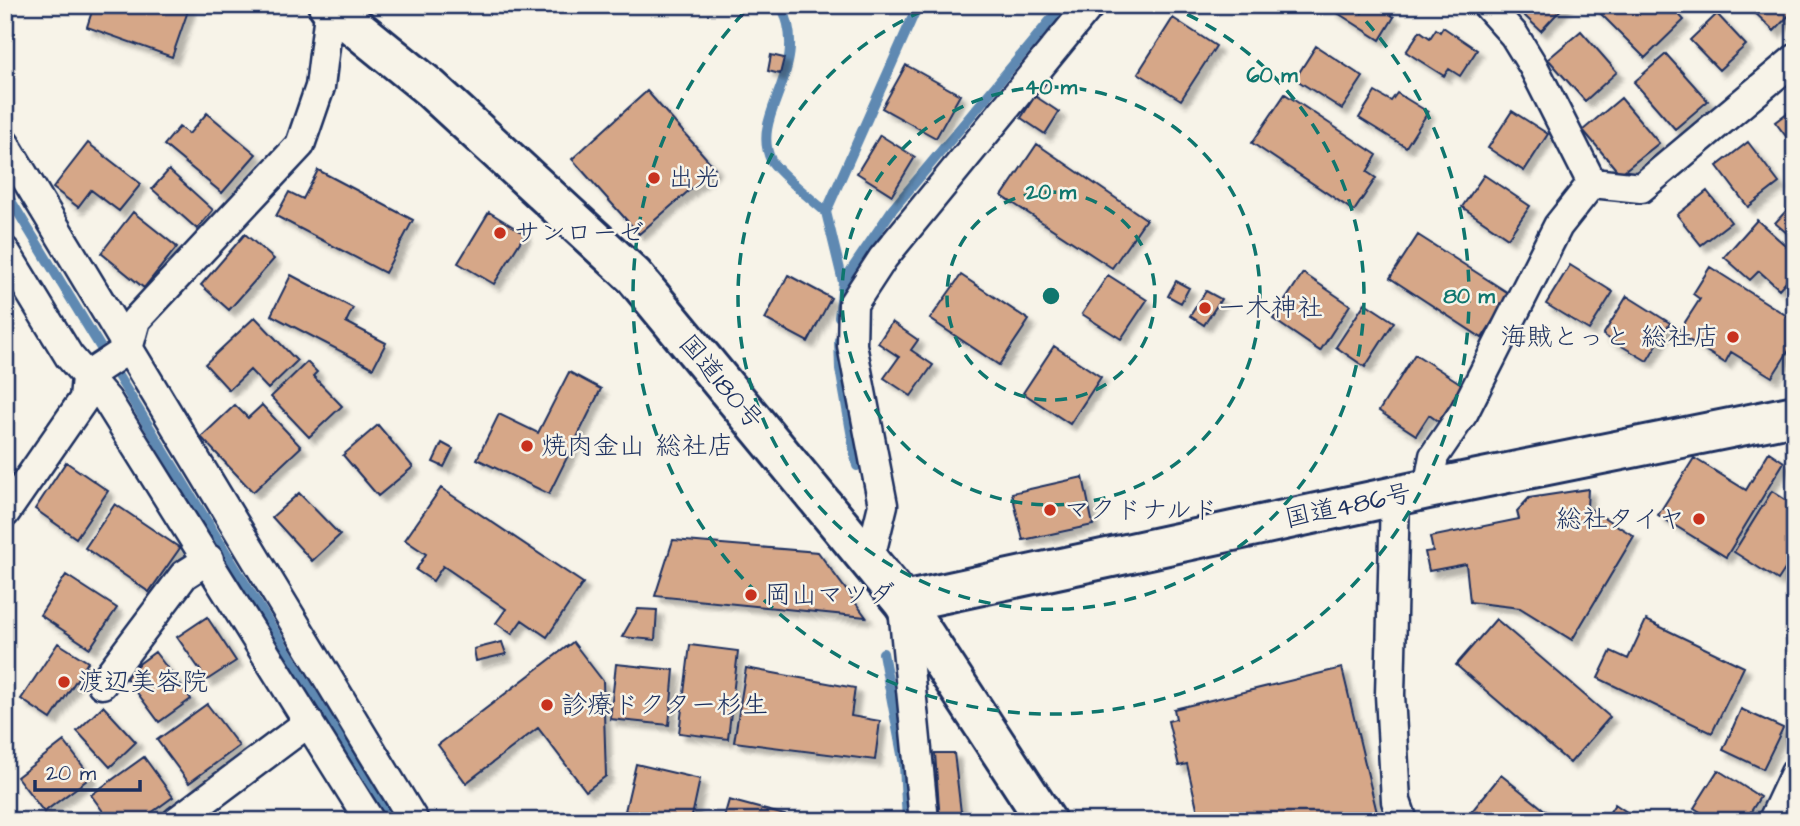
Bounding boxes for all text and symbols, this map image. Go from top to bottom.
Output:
text: 60 m [1246,61,1298,90]
text: 40 m [1025,73,1078,102]
place label: 出光 [668,160,720,196]
marker: 出光 [646,170,662,186]
text: 20 m [1025,178,1077,207]
place label: サンローゼ [514,215,644,251]
marker: サンローゼ [492,225,508,241]
text: 80 m [1443,282,1495,311]
centre of rings [1039,284,1063,308]
place label: 一木神社 [1219,290,1323,326]
marker: 一木神社 [1197,300,1213,316]
place label: 海賊とっと 総社店 [1501,319,1719,355]
street label: 国道180号 [670,327,772,437]
marker: 海賊とっと 総社店 [1725,329,1741,345]
place label: 焼肉金山 総社店 [541,428,733,464]
marker: 焼肉金山 総社店 [519,438,535,454]
street label: 国道486号 [1281,475,1415,537]
place label: マクドナルド [1064,492,1218,528]
place label: 総社タイヤ [1556,501,1685,537]
marker: マクドナルド [1042,502,1058,518]
marker: 総社タイヤ [1691,511,1707,527]
place label: 岡山マツダ [765,577,895,613]
marker: 岡山マツダ [743,587,759,603]
place label: 渡辺美容院 [78,664,208,700]
marker: 渡辺美容院 [56,674,72,690]
place label: 診療ドクター杉生 [561,687,768,723]
marker: 診療ドクター杉生 [539,697,555,713]
scale bar [35,749,140,793]
text: 20 m [46,759,97,788]

